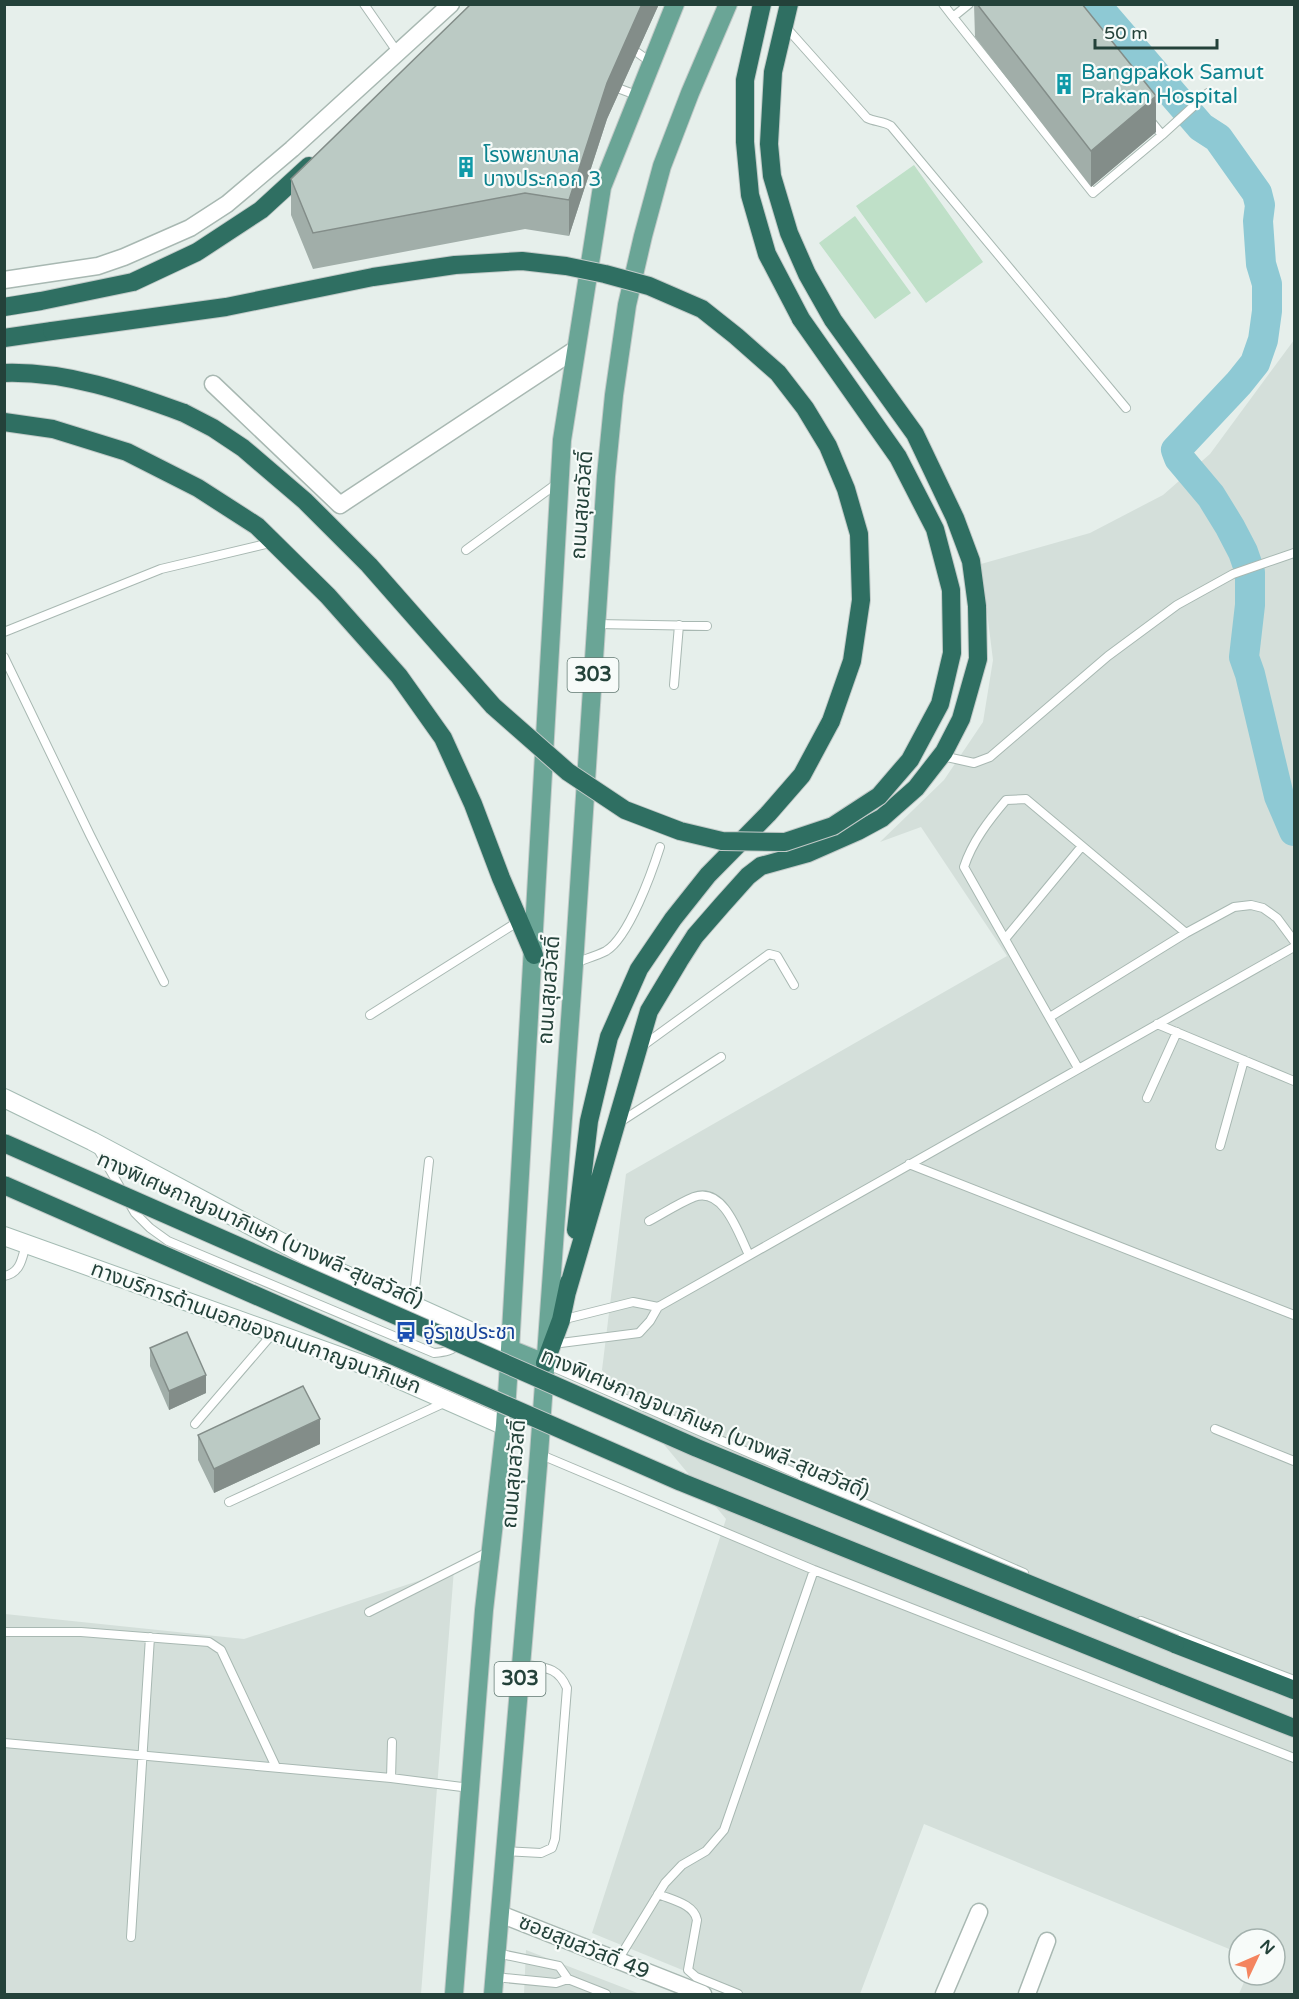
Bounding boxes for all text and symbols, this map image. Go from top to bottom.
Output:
scale bar [1095,12,1216,50]
text: 50 m [1104,22,1148,44]
place label: Bangpakok Samut Prakan Hospital [1081,60,1264,109]
building icon: Bangpakok Samut Prakan Hospital [1052,72,1076,96]
place label: โรงพยาบาล บางประกอก 3 [483,143,601,192]
building icon: โรงพยาบาล บางประกอก 3 [454,155,478,179]
street label: ถนนสุขสวัสดิ์ [565,450,598,560]
road number: 303 [568,658,618,692]
street label: ถนนสุขสวัสดิ์ [532,935,565,1045]
street label: ทางพิเศษกาญจนาภิเษก (บางพลี-สุขสวัสดิ์) [93,1146,427,1313]
street label: ทางบริการด้านนอกของถนนกาญจนาภิเษก [88,1256,424,1400]
bus stop icon: อู่ราชประชา [394,1320,418,1344]
place label: อู่ราชประชา [423,1320,516,1345]
street label: ทางพิเศษกาญจนาภิเษก (บางพลี-สุขสวัสดิ์) [537,1343,873,1505]
street label: ถนนสุขสวัสดิ์ [496,1418,531,1529]
road number: 303 [494,1662,546,1696]
street label: ซอยสุขสวัสดิ์ 49 [515,1909,653,1985]
north arrow [1227,1927,1287,1987]
text: N [1255,1936,1279,1959]

